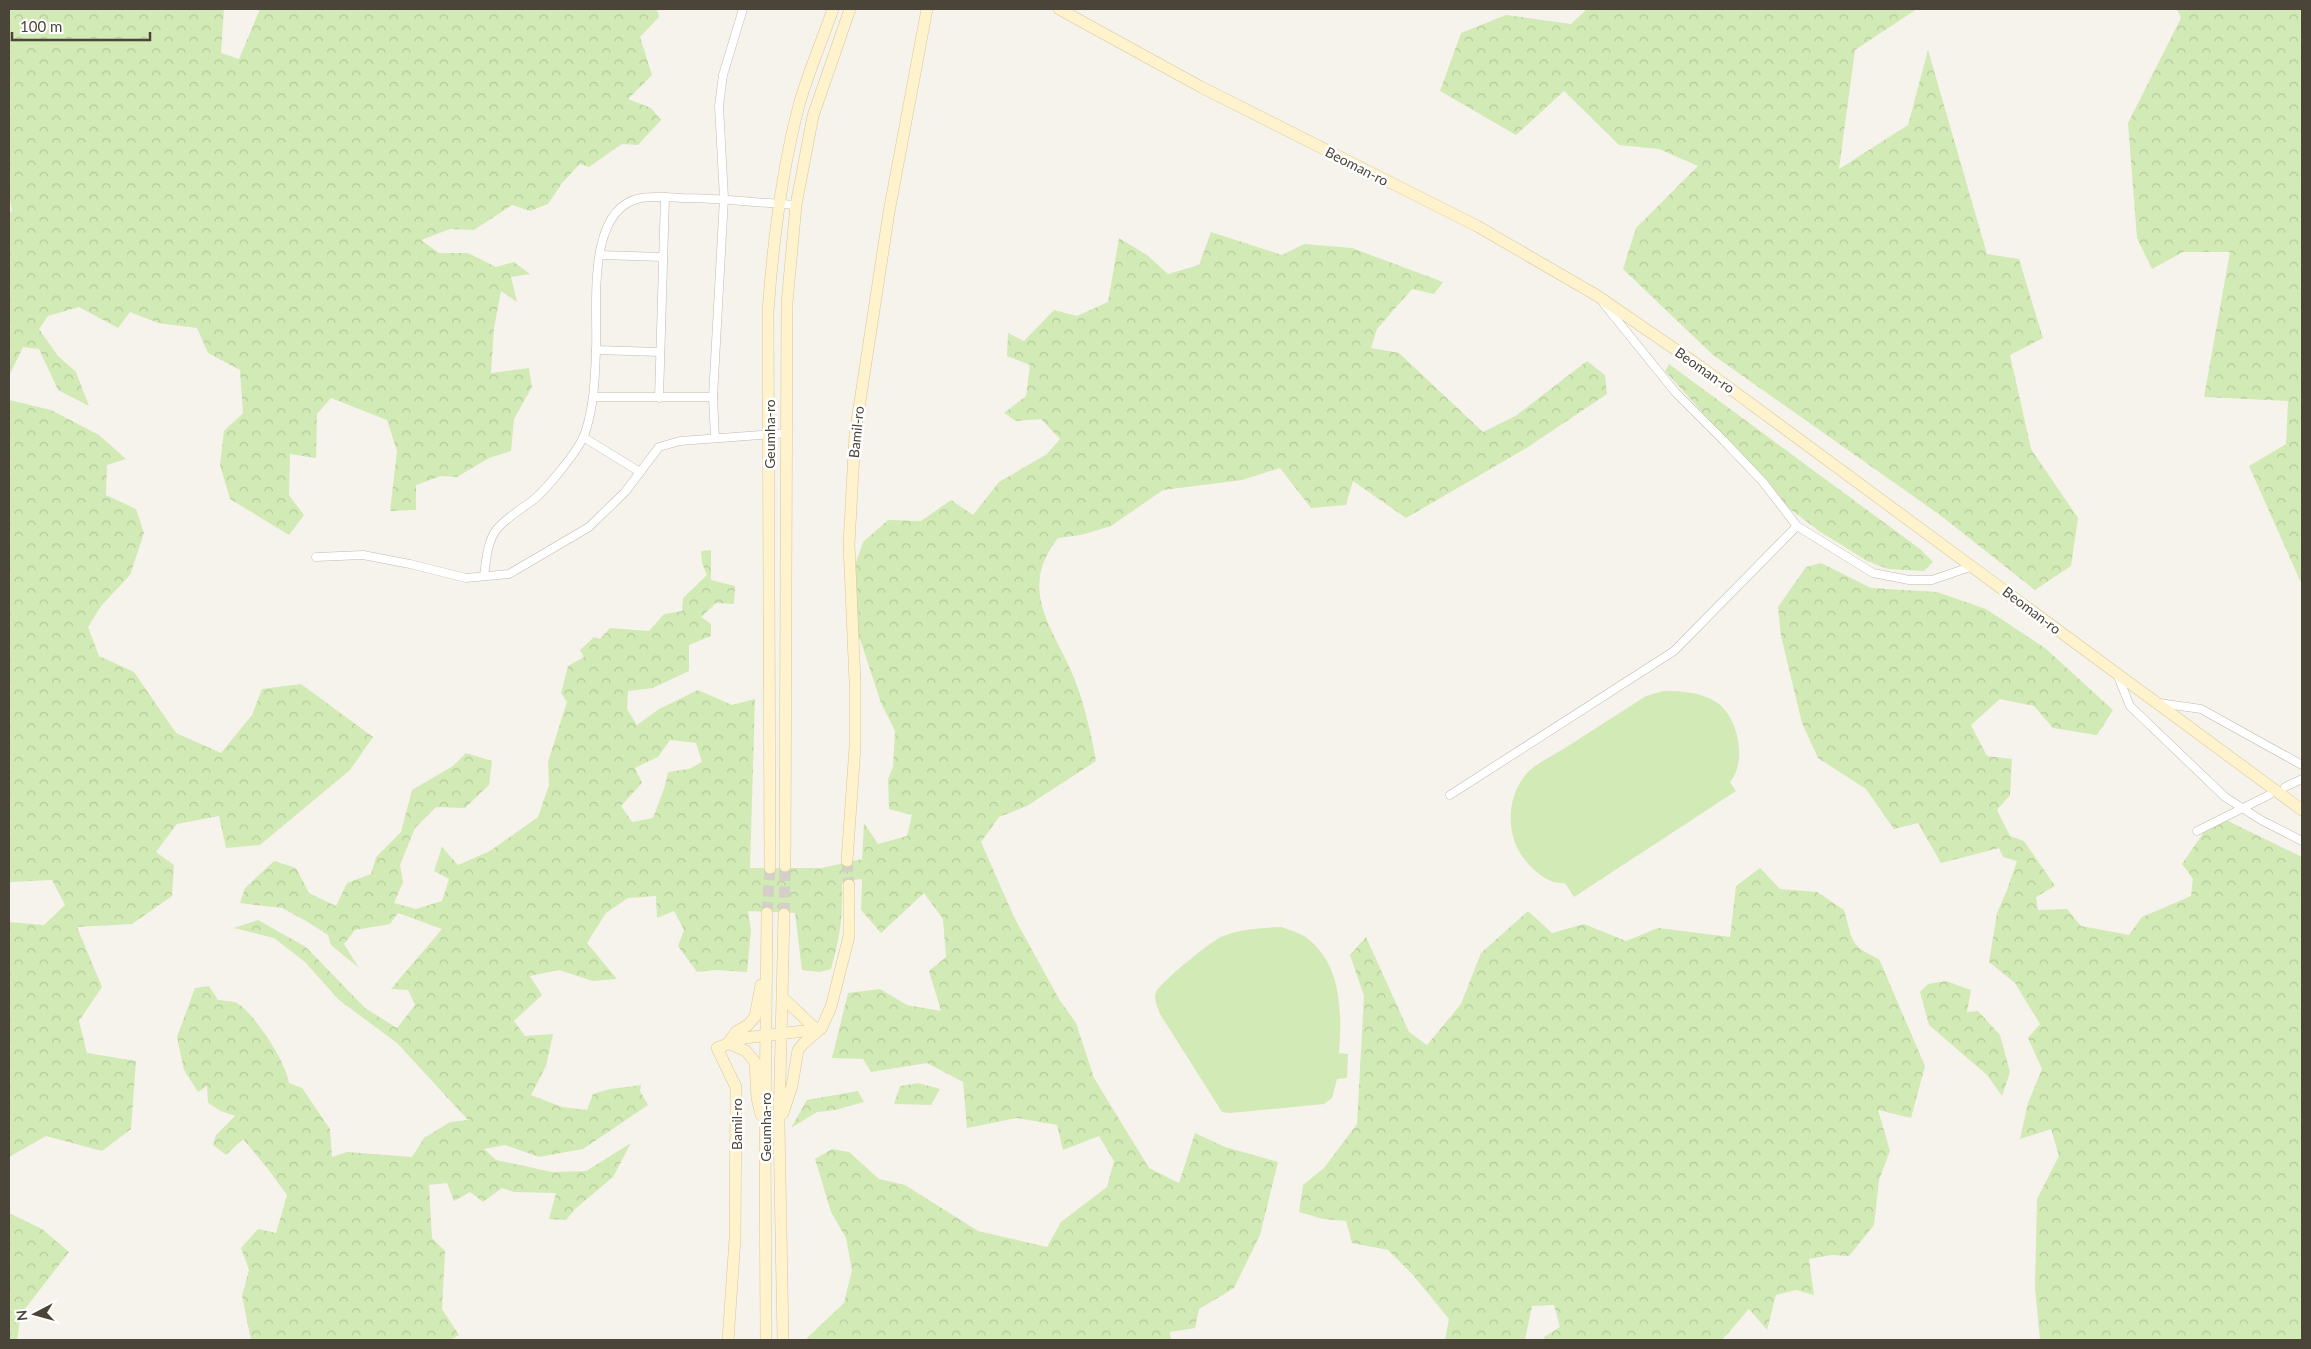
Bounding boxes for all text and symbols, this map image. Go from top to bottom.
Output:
scale bar [12,10,150,42]
text: 100 m [20,17,62,35]
street label: Beoman-ro [1323,143,1391,189]
street label: Beoman-ro [1672,343,1738,397]
street label: Geumha-ro [761,399,778,469]
street label: Bamil-ro [845,405,867,459]
street label: Beoman-ro [2000,583,2065,637]
street label: Geumha-ro [757,1092,774,1162]
street label: Bamil-ro [728,1098,745,1150]
north arrow [10,1289,60,1339]
text: N [13,1309,31,1322]

